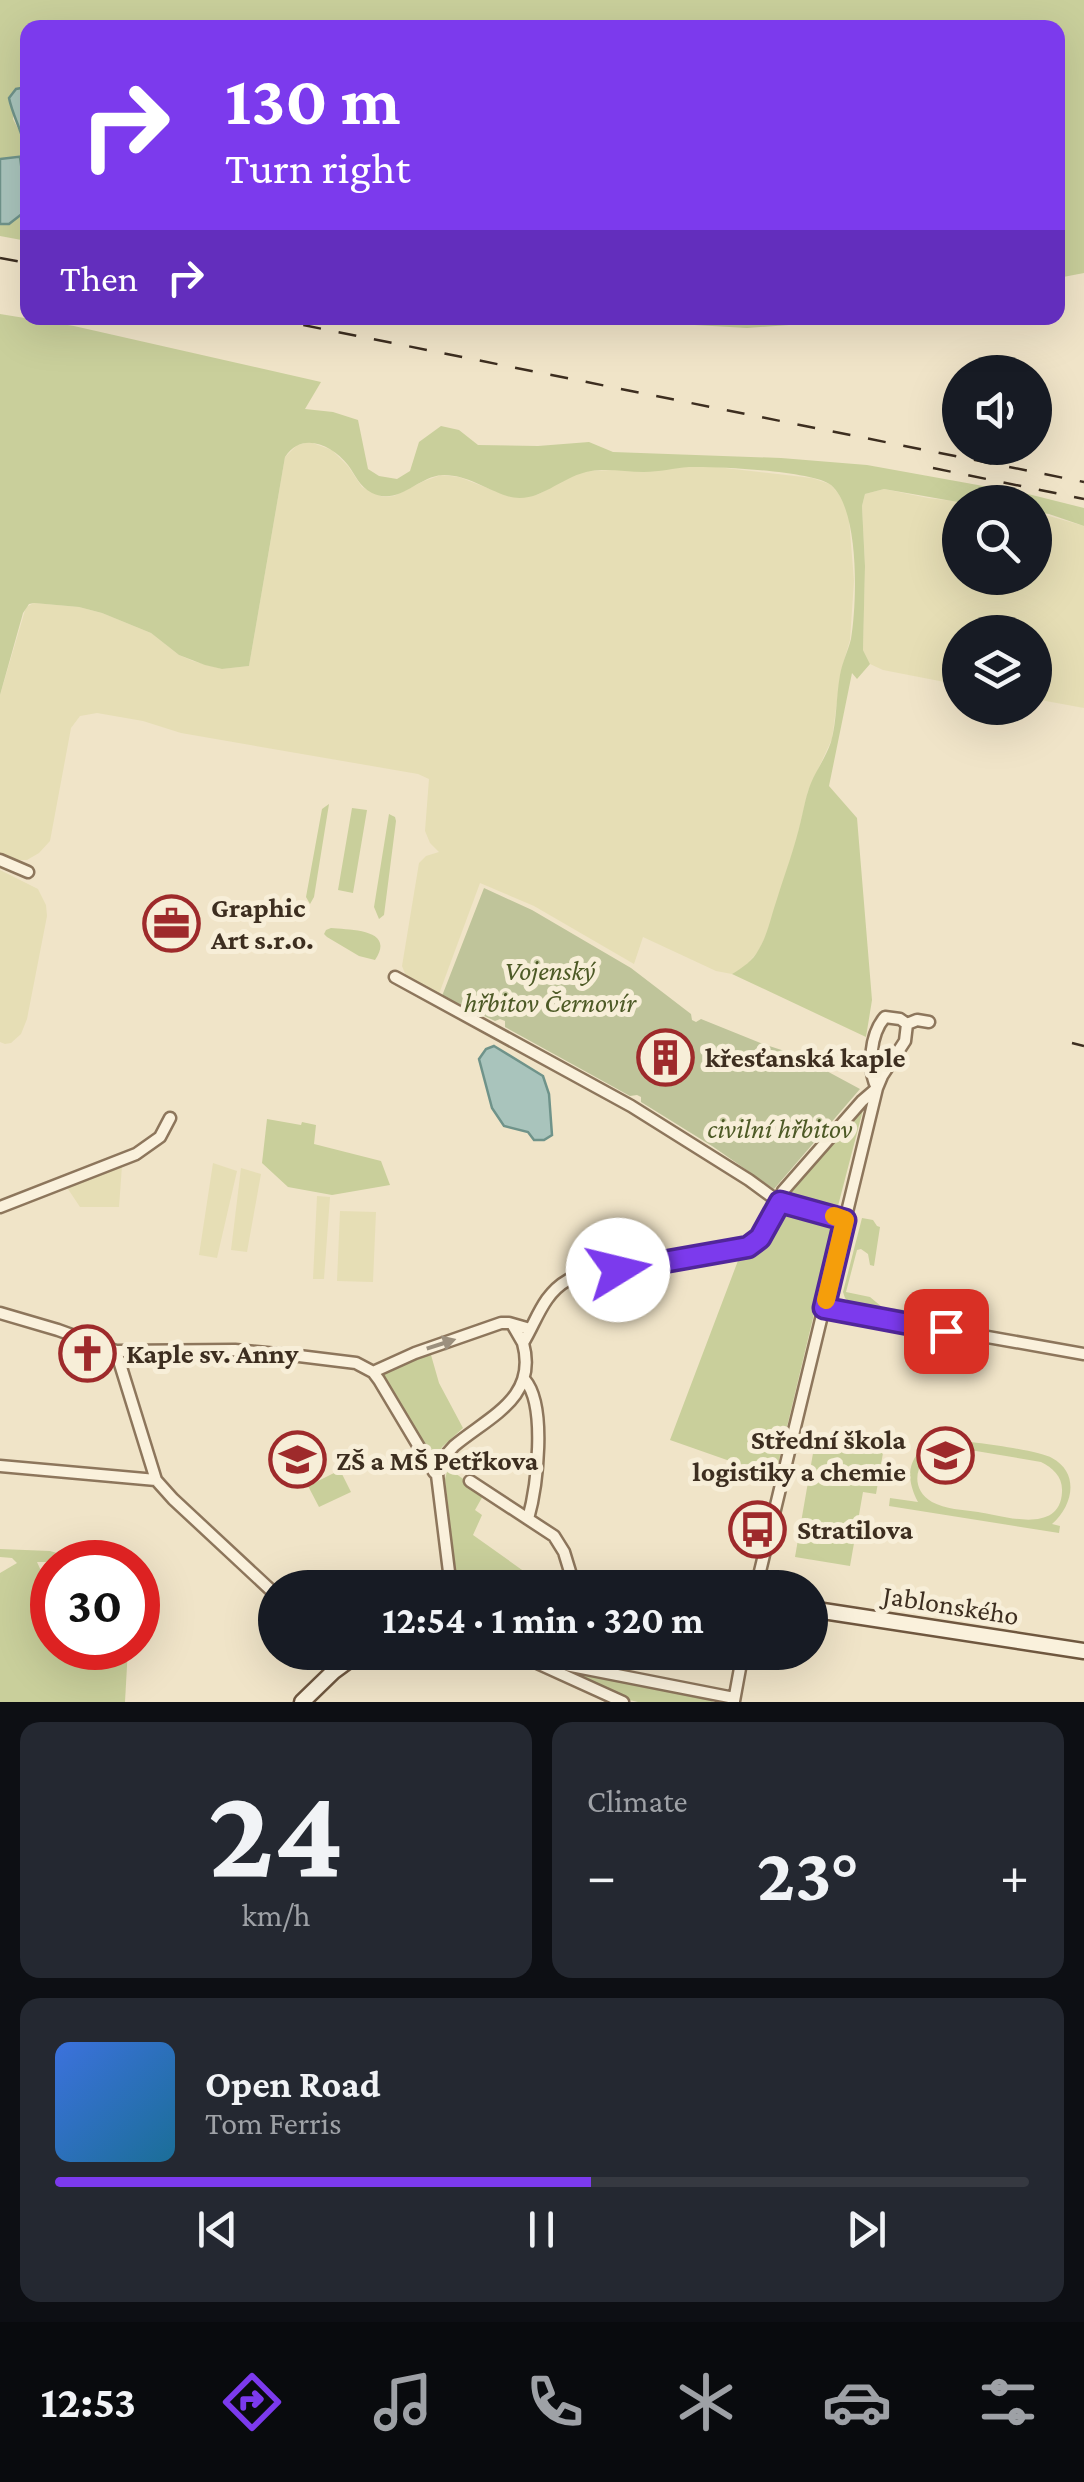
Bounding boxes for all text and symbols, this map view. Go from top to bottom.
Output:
icon: right [60,60,190,190]
text: 130 m [225,61,401,139]
text: Turn right [225,143,410,193]
icon: right [158,250,213,305]
text: Then [60,257,138,299]
map controls [942,355,1052,725]
button: sound [942,355,1052,465]
button: search [942,485,1052,595]
button: layers [942,615,1052,725]
place label: Graphic Art s.r.o. [210,892,314,955]
office icon: Graphic Art s.r.o. [142,893,202,953]
park label: Vojenský hřbitov Černovír [464,955,637,1018]
building icon: křesťanská kaple [636,1027,696,1087]
place label: křesťanská kaple [705,1042,906,1073]
park label: civilní hřbitov [707,1113,853,1144]
position arrow [566,1218,670,1322]
pin [904,1289,989,1374]
icon: arrive [919,1304,974,1359]
church icon: Kaple sv. Anny [57,1323,117,1383]
one-way arrow [427,1336,457,1351]
place label: Kaple sv. Anny [126,1338,299,1369]
place label: Střední škola logistiky a chemie [693,1424,906,1487]
school or university icon: Střední škola logistiky a chemie [915,1425,975,1485]
school or university icon: ZŠ a MŠ Petřkova [267,1430,327,1490]
place label: ZŠ a MŠ Petřkova [336,1445,539,1476]
bus stop icon: Stratilova [728,1499,788,1559]
place label: Stratilova [797,1514,913,1545]
speed limit sign: 30 [30,1540,160,1670]
street label: Jablonského [878,1578,1021,1631]
text: 12:54 · 1 min · 320 m [382,1599,704,1641]
text: 24 [208,1759,344,1904]
text: Climate [587,1783,688,1819]
text: 23° [757,1833,859,1916]
text: − [587,1845,616,1906]
text: + [1000,1845,1029,1906]
text: km/h [242,1897,311,1933]
text: Open Road [205,2063,381,2105]
text: Tom Ferris [205,2105,342,2141]
icon: previous [190,2202,245,2257]
icon: pause [514,2202,569,2257]
icon: next [839,2202,894,2257]
icon: directions [217,2367,287,2437]
icon: music [368,2367,438,2437]
icon: phone [520,2367,590,2437]
icon: climate [671,2367,741,2437]
icon: car [822,2367,892,2437]
icon: filters [973,2367,1043,2437]
text: 12:53 [41,2377,136,2427]

